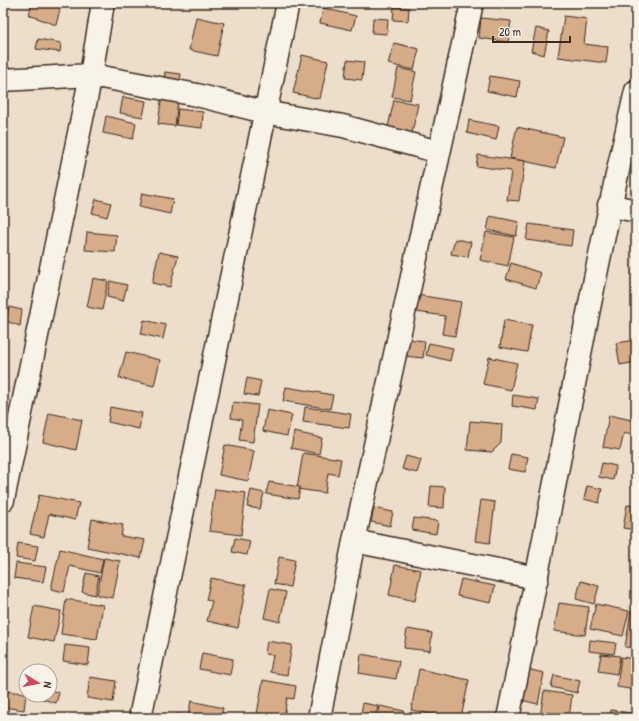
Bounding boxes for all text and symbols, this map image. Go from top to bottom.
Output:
scale bar [493,18,570,44]
text: 20 m [499,23,521,40]
north arrow [18,663,58,703]
text: N [40,681,55,689]

